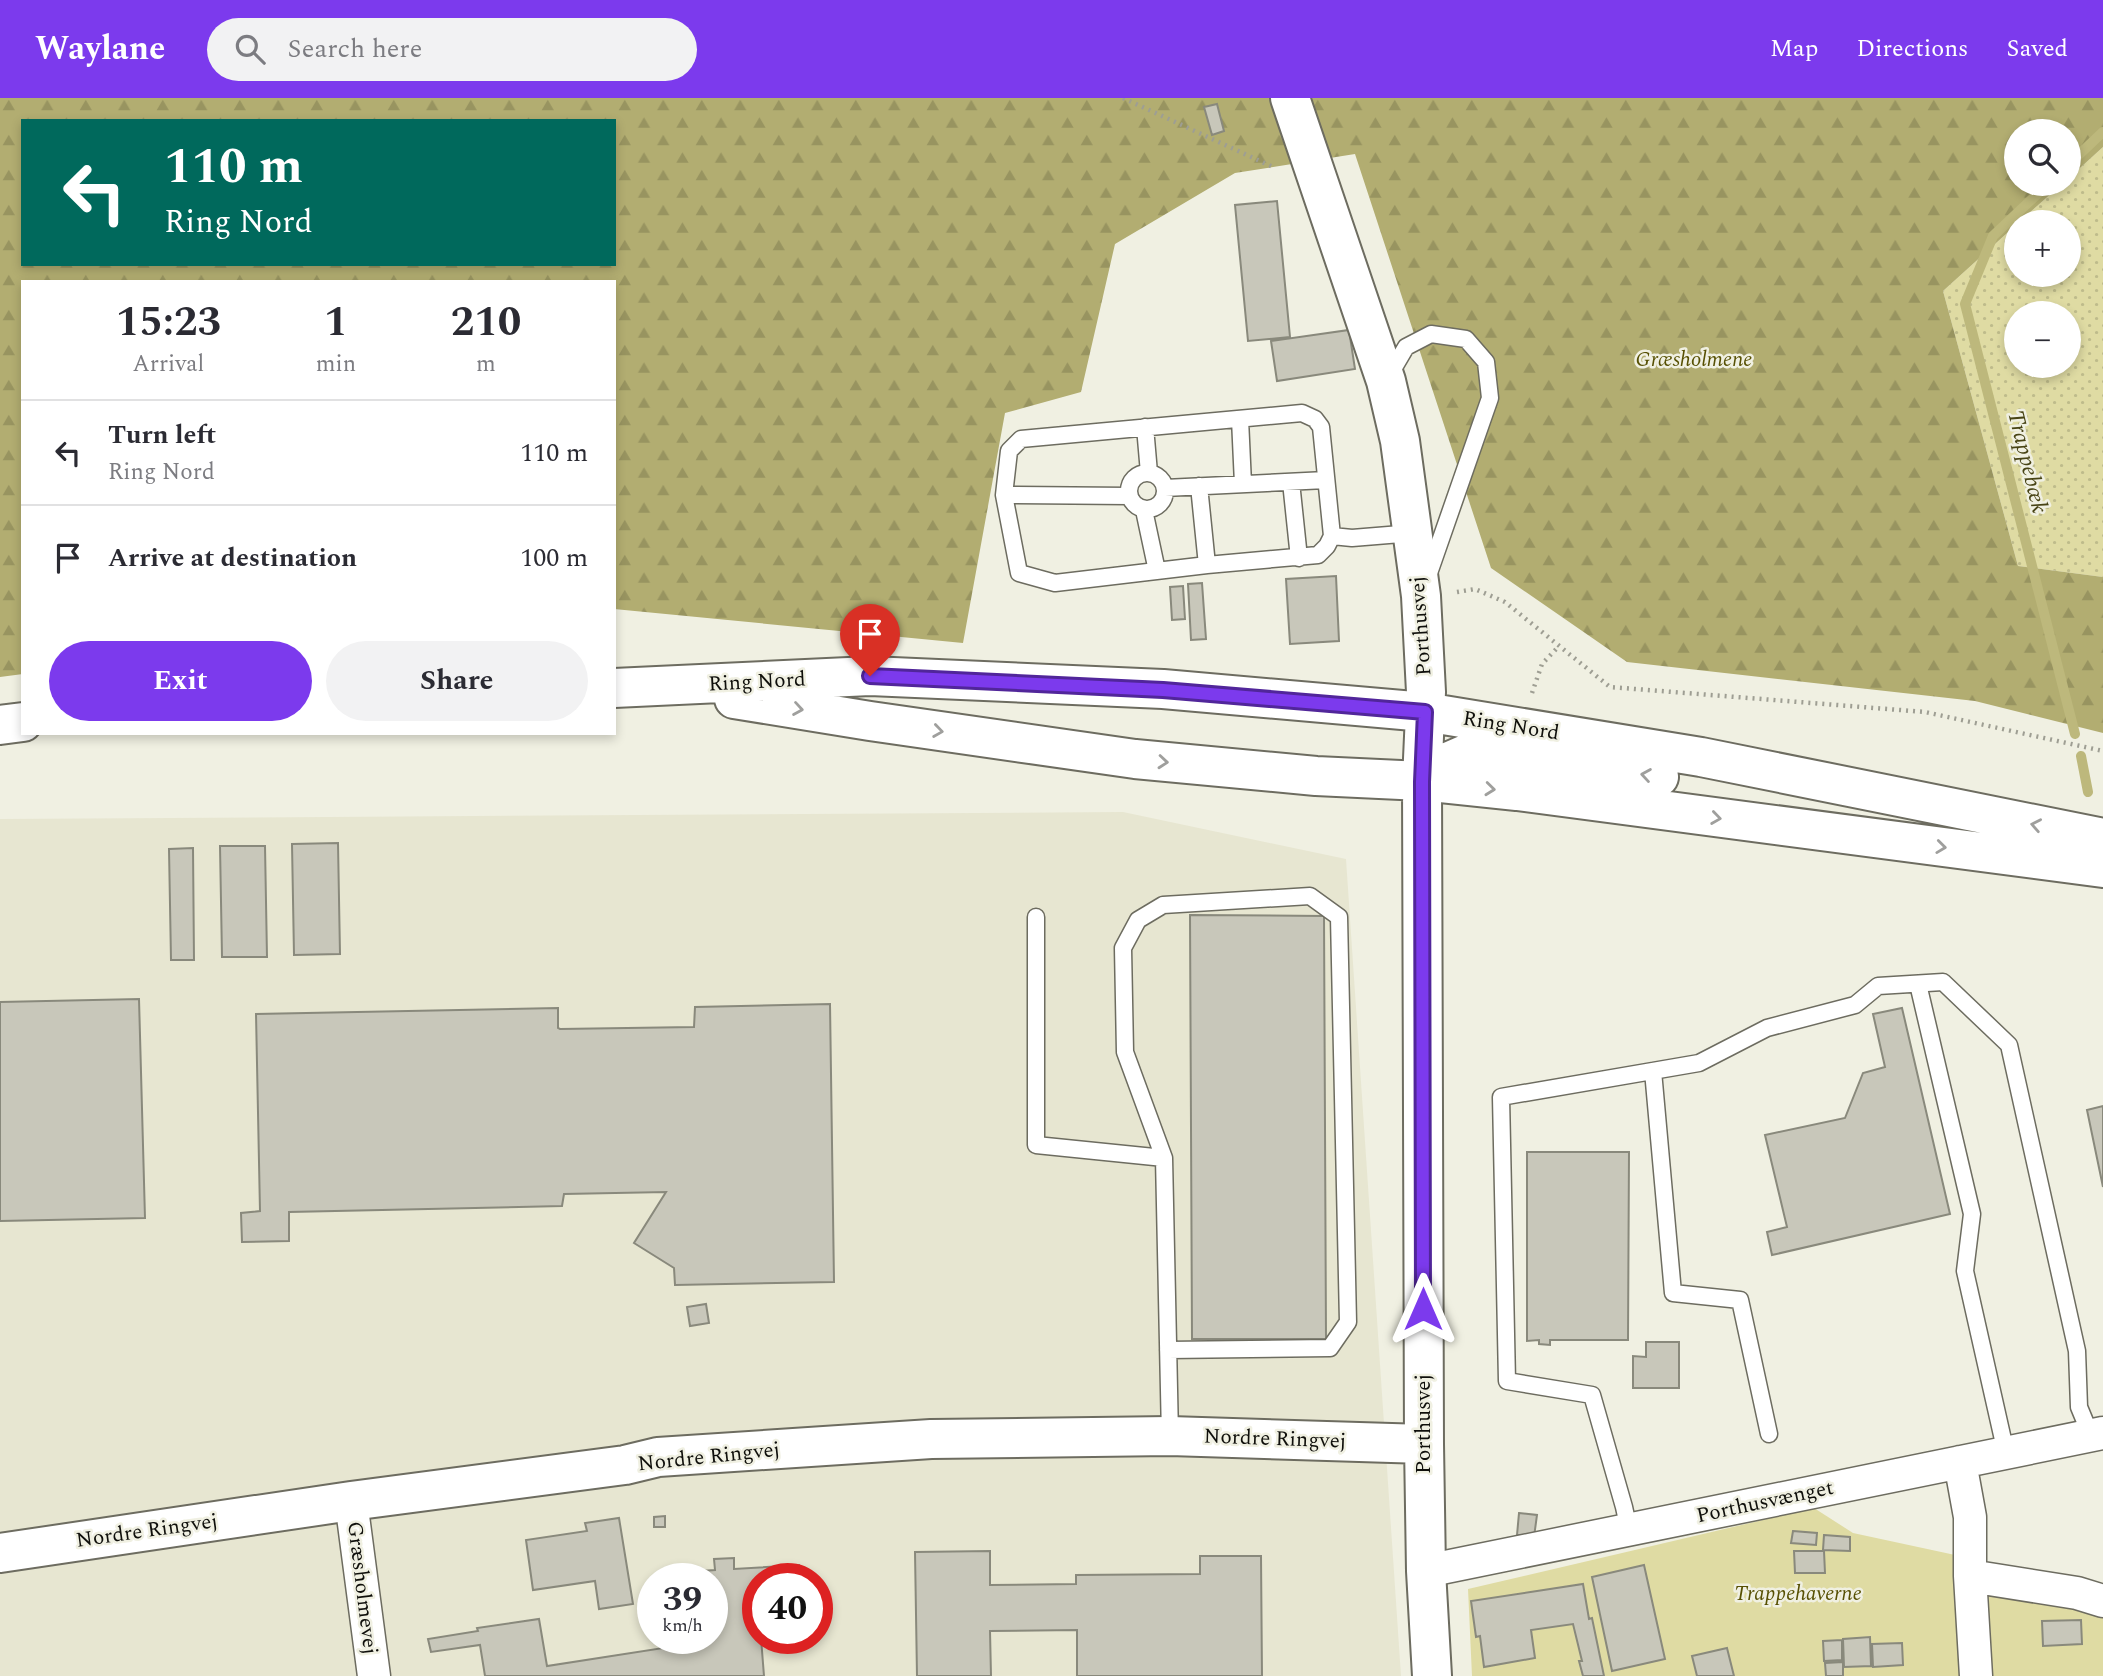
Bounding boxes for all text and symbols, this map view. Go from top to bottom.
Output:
search box [207,18,697,81]
text: Waylane [35,24,165,74]
text: Search here [287,29,422,69]
icon: search [231,30,269,68]
text: Map [1770,31,1818,67]
text: Directions [1856,31,1968,67]
text: Saved [2006,31,2068,67]
map controls [2004,119,2081,378]
button: search [2004,119,2081,196]
text: 110 m [164,130,303,205]
icon: left [49,147,140,238]
text: Ring Nord [164,198,313,247]
button: + [2004,210,2081,287]
text: 15:23 [116,291,221,354]
text: 1 [324,291,348,354]
text: 210 [451,291,521,354]
button: − [2004,301,2081,378]
park label: Græsholmene [1636,344,1752,376]
text: Arrival [133,347,204,382]
text: min [316,347,356,382]
text: m [476,347,496,382]
water label: Trappebæk [1997,407,2057,517]
text: Turn left [108,415,216,455]
text: 110 m [520,433,588,473]
icon: left [49,434,87,472]
text: Ring Nord [108,455,215,490]
text: Arrive at destination [108,538,357,578]
text: 100 m [520,538,588,578]
icon: arrive [49,539,87,577]
street label: Porthusvej [1402,575,1440,677]
pin [840,604,900,676]
icon: arrive [851,615,889,653]
button: Exit [49,641,312,721]
button: Share [326,641,588,721]
street label: Ring Nord [707,663,807,701]
one-way arrow [792,701,804,716]
street label: Ring Nord [1460,703,1562,749]
one-way arrow [932,723,944,738]
one-way arrow [1158,754,1169,769]
one-way arrow [1640,768,1652,783]
one-way arrow [1484,781,1496,796]
one-way arrow [1710,810,1722,825]
one-way arrow [2030,818,2042,833]
one-way arrow [1936,839,1947,854]
position arrow [1386,1272,1460,1346]
street label: Porthusvej [1408,1374,1440,1474]
street label: Nordre Ringvej [1203,1421,1347,1457]
street label: Nordre Ringvej [636,1434,782,1480]
street label: Porthusvænget [1693,1472,1837,1532]
street label: Nordre Ringvej [74,1505,220,1557]
street label: Græsholmevej [338,1520,386,1656]
speed limit sign: 40 [742,1563,833,1654]
text: 39 [663,1573,702,1626]
park label: Trappehaverne [1734,1578,1862,1610]
text: km/h [662,1612,703,1639]

